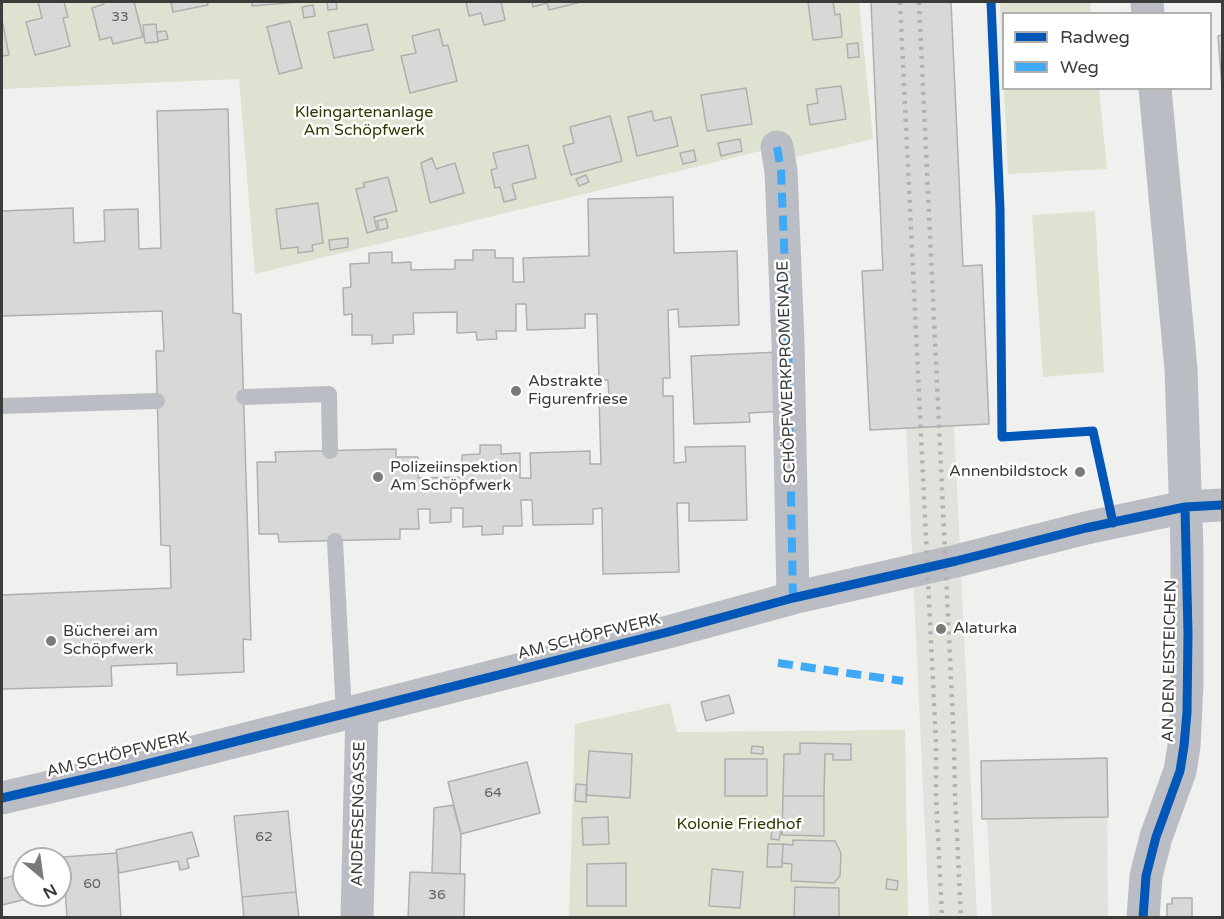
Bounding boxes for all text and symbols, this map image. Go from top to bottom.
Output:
house number: 33 [111,9,129,25]
legend [1002,12,1212,90]
text: Radweg [1060,26,1130,48]
text: Weg [1060,56,1099,78]
park label: Kleingartenanlage Am Schöpfwerk [295,103,433,141]
street label: SCHÖPFWERKPROMENADE [774,260,800,484]
place label: Abstrakte Figurenfriese [528,372,628,410]
marker: Abstrakte Figurenfriese [509,384,523,398]
place label: Polizeiinspektion Am Schöpfwerk [390,458,518,496]
place label: Annenbildstock [949,462,1068,482]
marker: Annenbildstock [1073,465,1087,479]
marker: Polizeiinspektion Am Schöpfwerk [371,470,385,484]
street label: AN DEN EISTEICHEN [1159,579,1181,743]
street label: AM SCHÖPFWERK [516,610,662,664]
place label: Alaturka [953,619,1017,639]
place label: Bücherei am Schöpfwerk [63,622,158,660]
marker: Alaturka [934,622,948,636]
marker: Bücherei am Schöpfwerk [44,634,58,648]
street label: AM SCHÖPFWERK [45,728,191,782]
street label: ANDERSENGASSE [348,741,370,887]
house number: 64 [484,785,502,801]
park label: Kolonie Friedhof [676,815,802,835]
house number: 62 [255,829,273,845]
north arrow [12,847,72,907]
house number: 60 [83,876,101,892]
text: N [39,879,60,903]
house number: 36 [428,887,446,903]

